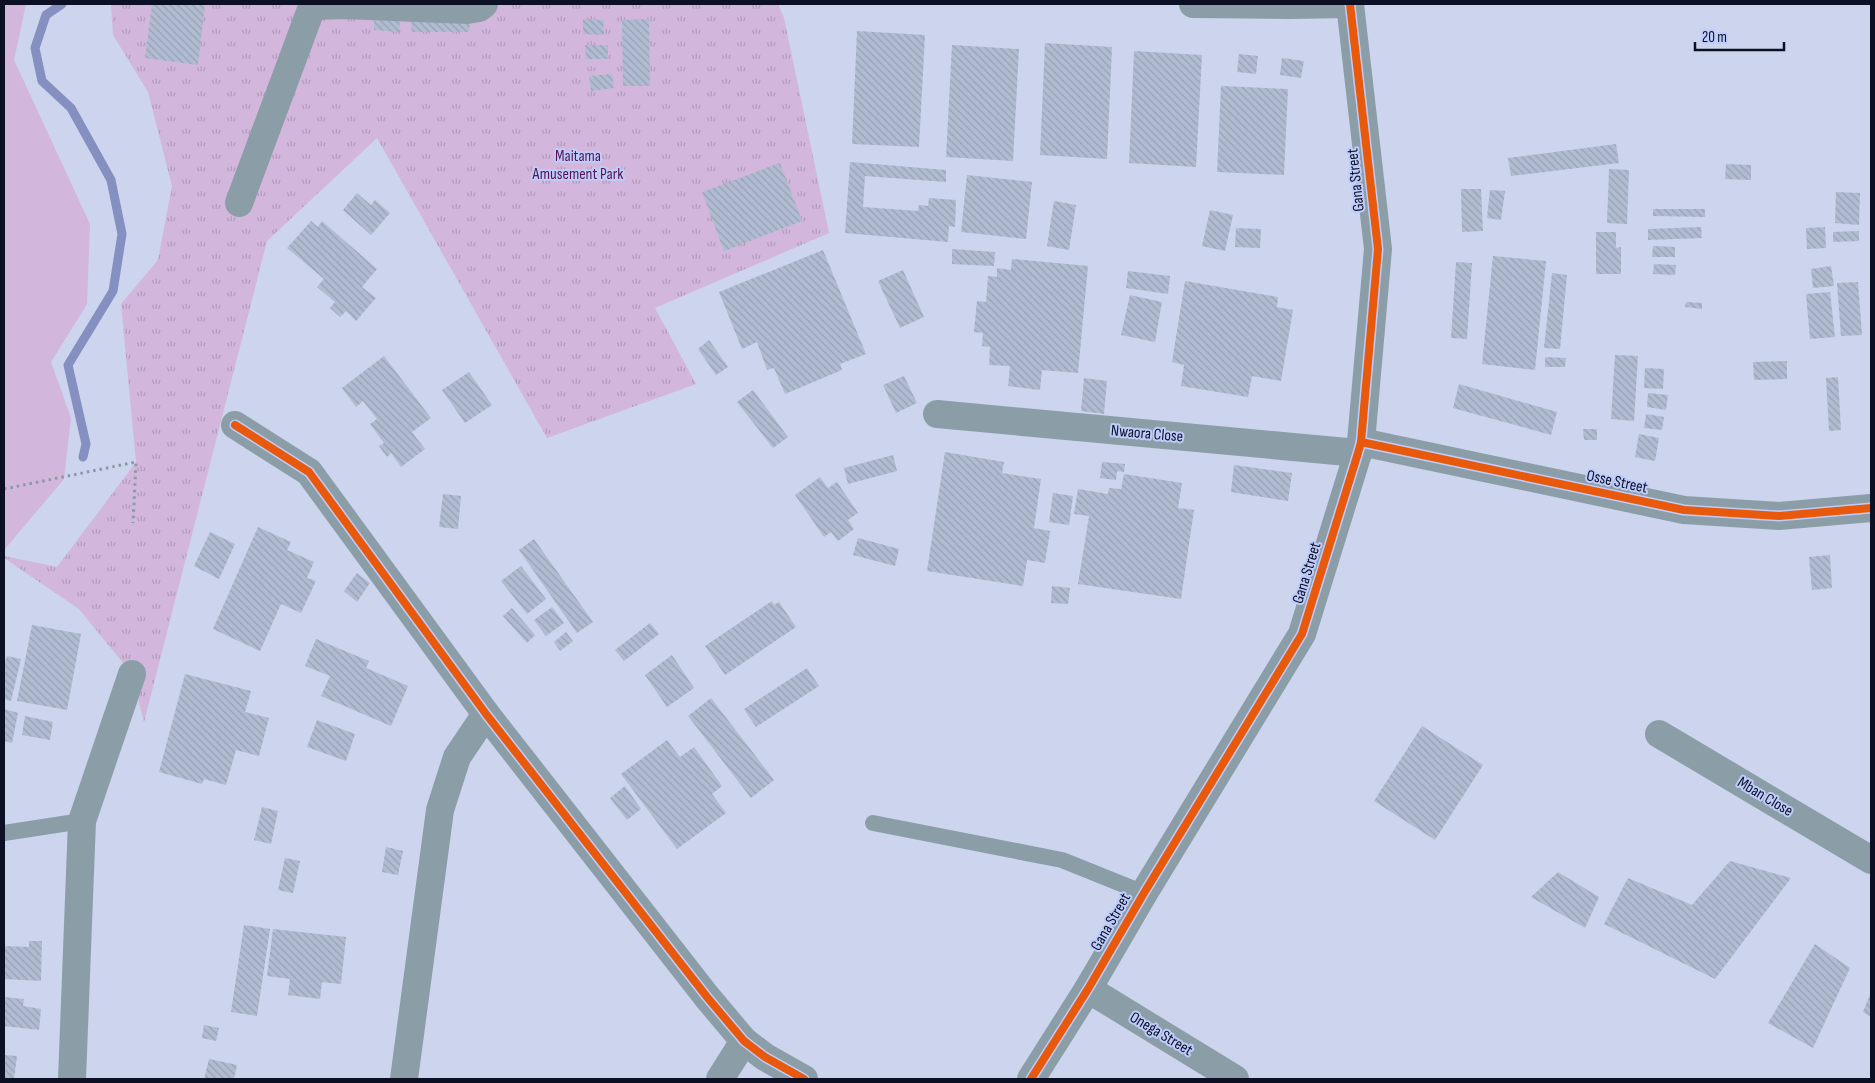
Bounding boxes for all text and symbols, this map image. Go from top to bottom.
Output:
scale bar [1695,20,1784,52]
text: 20 m [1702,28,1727,47]
park label: Maitama Amusement Park [532,147,623,184]
street label: Gana Street [1343,147,1369,213]
street label: Nwaora Close [1110,421,1184,447]
street label: Osse Street [1585,466,1649,498]
street label: Gana Street [1289,540,1325,606]
street label: Mban Close [1734,773,1796,821]
street label: Gana Street [1087,890,1135,954]
street label: Onega Street [1126,1008,1196,1060]

